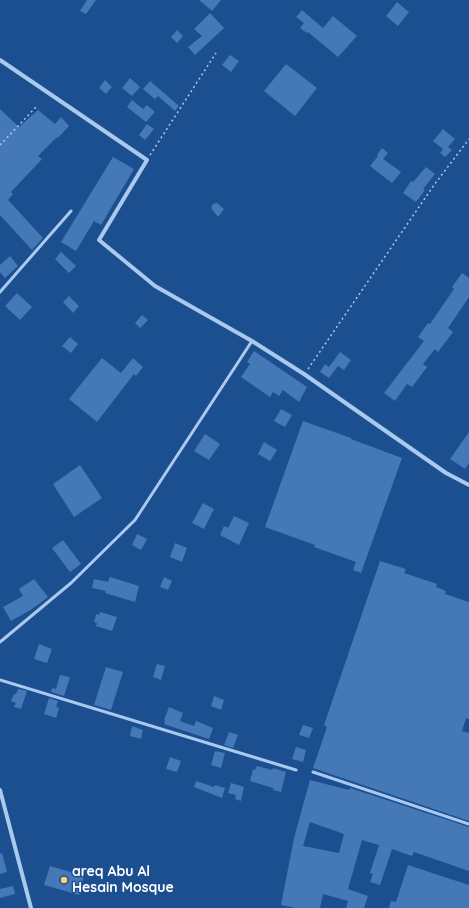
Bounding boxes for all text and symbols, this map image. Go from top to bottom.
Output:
place label: areq Abu Al Hesain Mosque [72,864,174,896]
marker: areq Abu Al Hesain Mosque [59,875,69,885]

